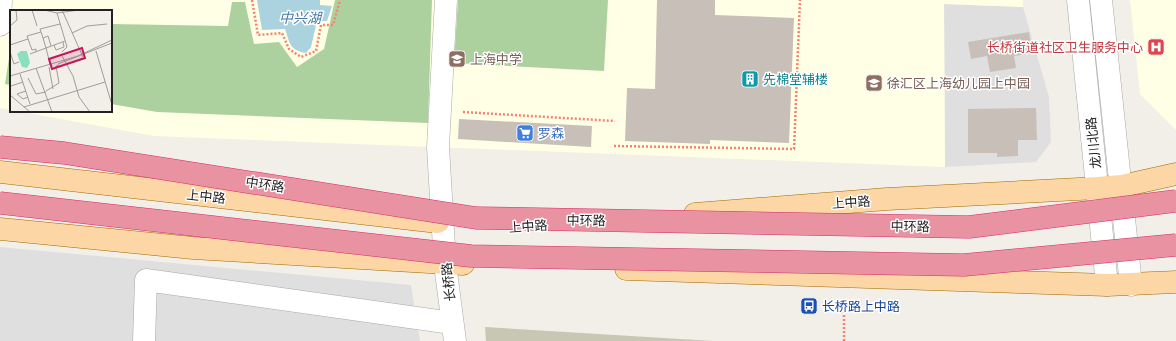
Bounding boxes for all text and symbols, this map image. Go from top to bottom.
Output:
water label: 中兴湖 [279,8,323,28]
inset map [10,10,112,112]
hospital icon: 长桥街道社区卫生服务中心 [1146,37,1166,57]
place label: 长桥街道社区卫生服务中心 [987,38,1143,57]
school or university icon: 上海中学 [447,49,467,69]
place label: 上海中学 [470,50,522,69]
building icon: 先棉堂辅楼 [740,69,760,89]
place label: 先棉堂辅楼 [763,70,828,89]
school or university icon: 徐汇区上海幼儿园上中园 [864,73,884,93]
place label: 徐汇区上海幼儿园上中园 [887,74,1030,93]
street label: 龙川北路 [1081,116,1106,170]
supermarket icon: 罗森 [515,123,535,143]
place label: 罗森 [538,124,564,143]
street label: 中环路 [244,172,286,197]
street label: 上中路 [186,185,226,208]
street label: 上中路 [831,192,871,213]
street label: 中环路 [566,211,606,230]
street label: 上中路 [508,216,548,237]
street label: 中环路 [890,217,930,236]
street label: 长桥路 [437,262,460,302]
bus stop icon: 长桥路上中路 [799,296,819,316]
place label: 长桥路上中路 [822,297,900,316]

